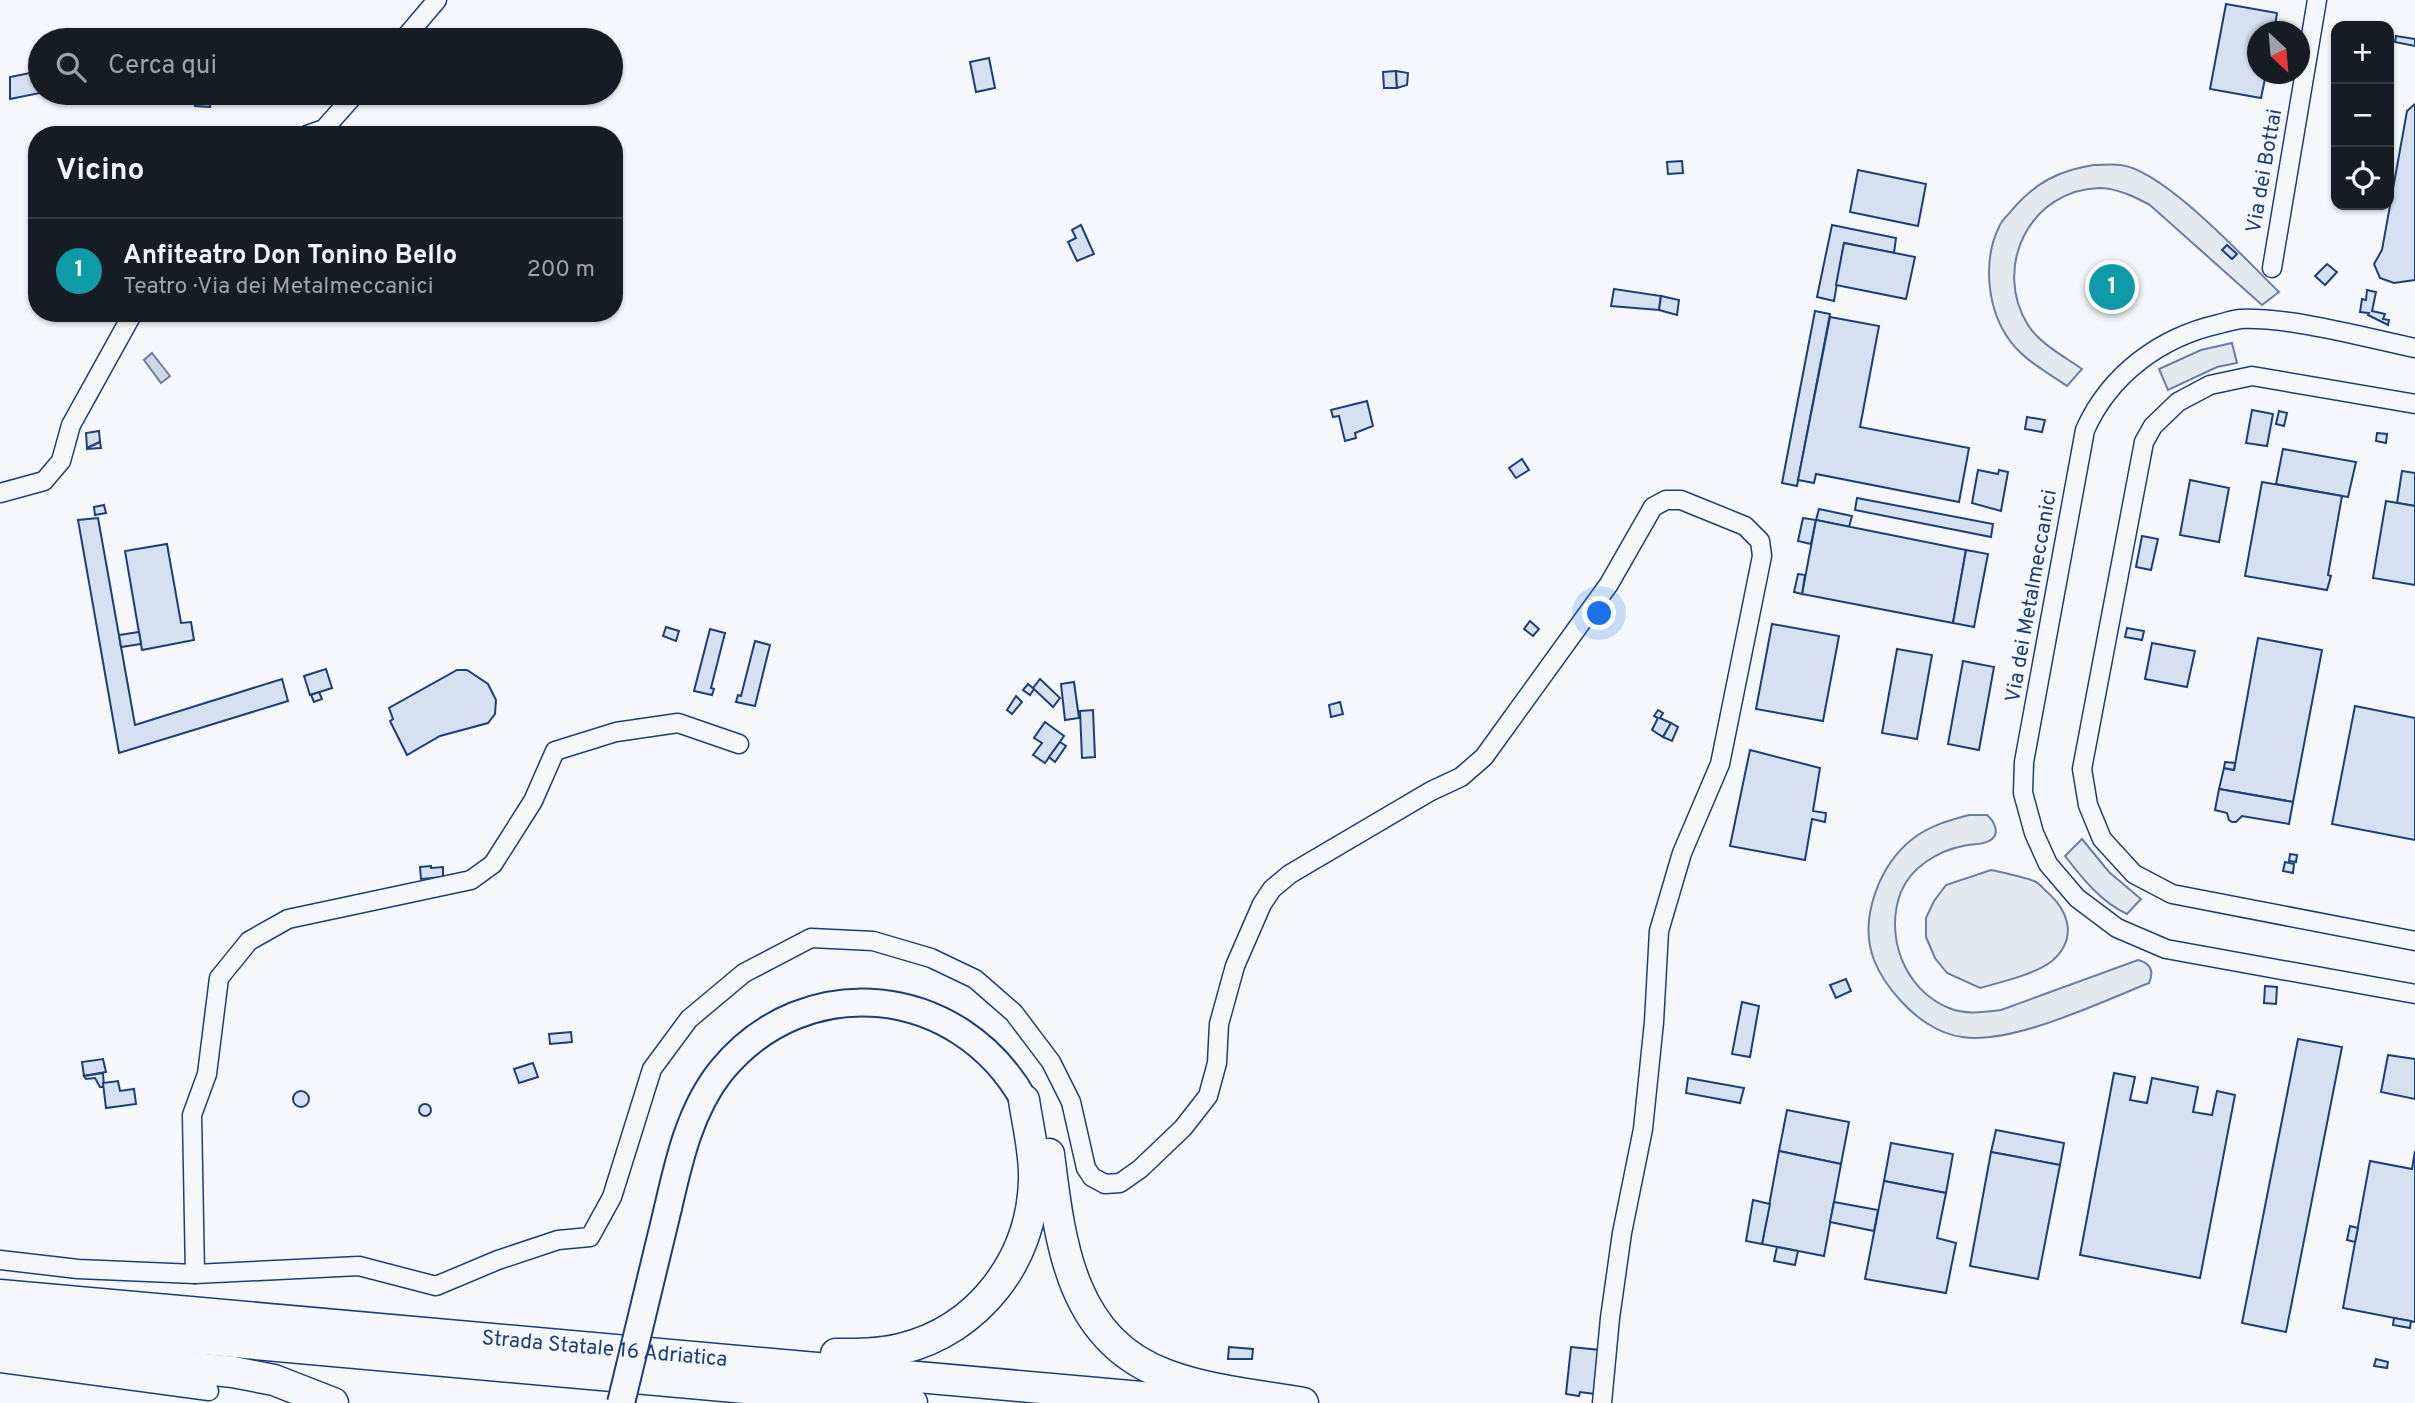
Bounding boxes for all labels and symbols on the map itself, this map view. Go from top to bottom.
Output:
north arrow [2247,21,2310,84]
street label: Via dei Bottai [2241,107,2289,235]
pin: 1 [2089,261,2135,313]
street label: Via dei Metalmeccanici [2000,487,2064,705]
your location [1582,596,1616,630]
street label: Strada Statale 16 Adriatica [481,1325,729,1373]

